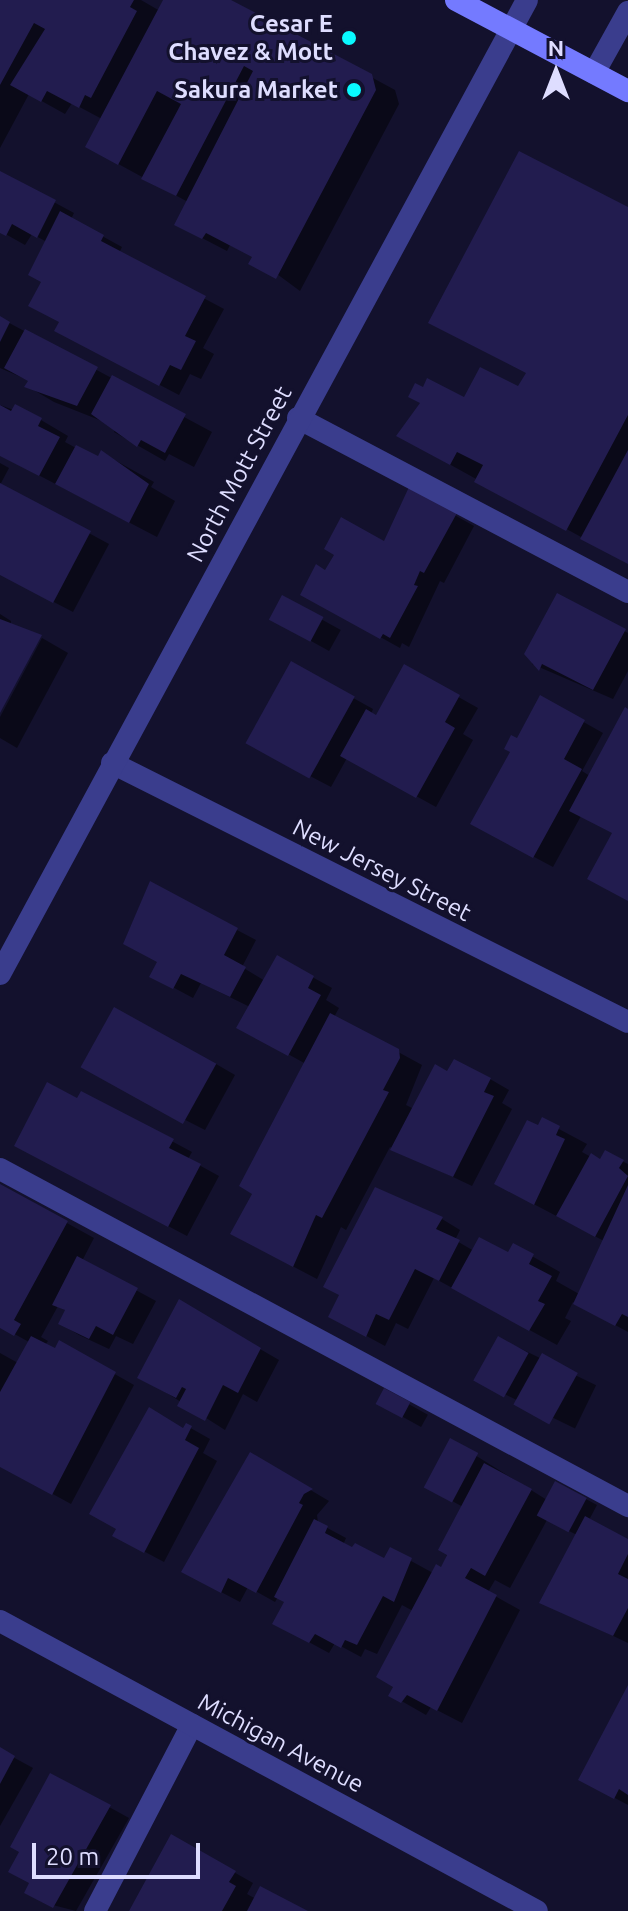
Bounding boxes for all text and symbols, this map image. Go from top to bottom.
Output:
place label: Cesar E Chavez & Mott [168,10,333,66]
marker: Cesar E Chavez & Mott [340,29,358,47]
north arrow [516,32,596,112]
text: N [548,35,564,60]
place label: Sakura Market [174,76,338,104]
marker: Sakura Market [345,81,363,99]
street label: North Mott Street [180,381,298,567]
street label: New Jersey Street [288,813,476,927]
street label: Michigan Avenue [193,1687,369,1799]
scale bar [36,1827,204,1877]
text: 20 m [46,1843,99,1870]

